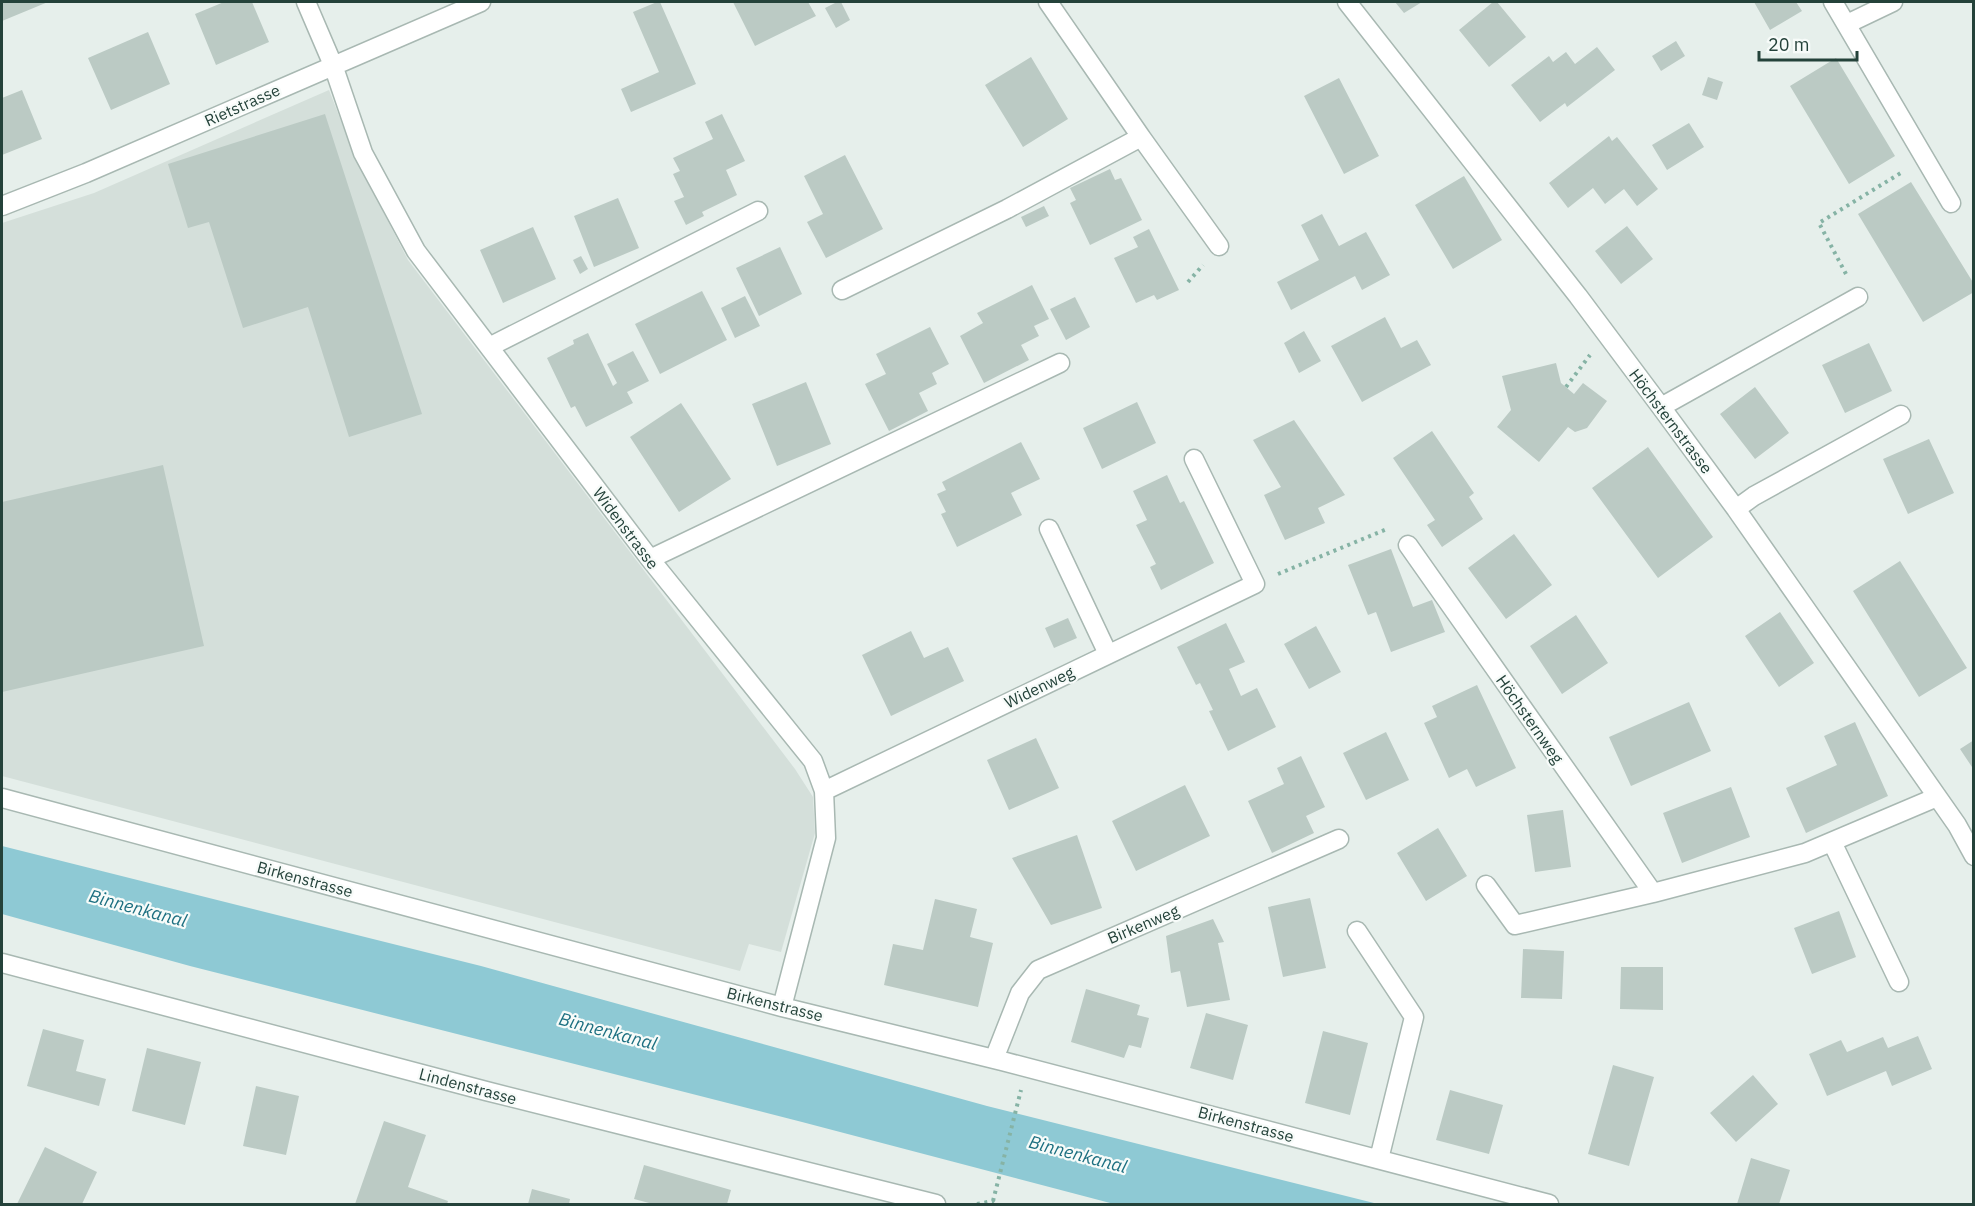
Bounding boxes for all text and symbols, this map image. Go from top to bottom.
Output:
scale bar [1759,24,1856,62]
text: 20 m [1768,33,1810,56]
street label: Rietstrasse [201,79,283,131]
street label: Höchsternstrasse [1625,365,1717,478]
street label: Widenstrasse [589,483,663,573]
street label: Widenweg [1001,661,1077,712]
street label: Höchsternweg [1492,671,1568,768]
street label: Birkenstrasse [255,857,355,901]
water label: Binnenkanal [86,884,190,932]
street label: Birkenweg [1104,900,1182,948]
street label: Birkenstrasse [725,982,825,1026]
water label: Binnenkanal [556,1007,660,1055]
street label: Lindenstrasse [417,1063,519,1109]
street label: Birkenstrasse [1196,1102,1296,1146]
water label: Binnenkanal [1026,1130,1130,1178]

